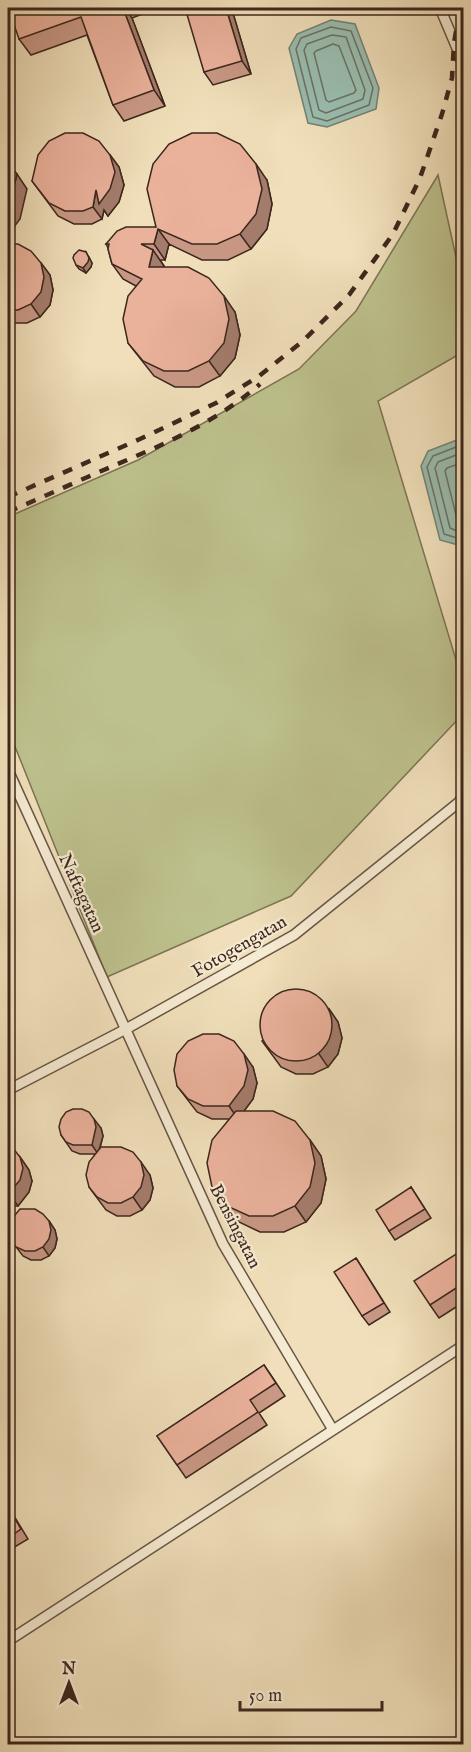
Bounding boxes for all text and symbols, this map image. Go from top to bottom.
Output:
street label: Naftagatan [52,851,109,937]
street label: Fotogengatan [188,911,292,984]
street label: Bensingatan [204,1181,266,1273]
north arrow [39,1653,99,1713]
text: N [61,1660,76,1680]
scale bar [240,1674,382,1712]
text: 50 m [249,1685,282,1708]

